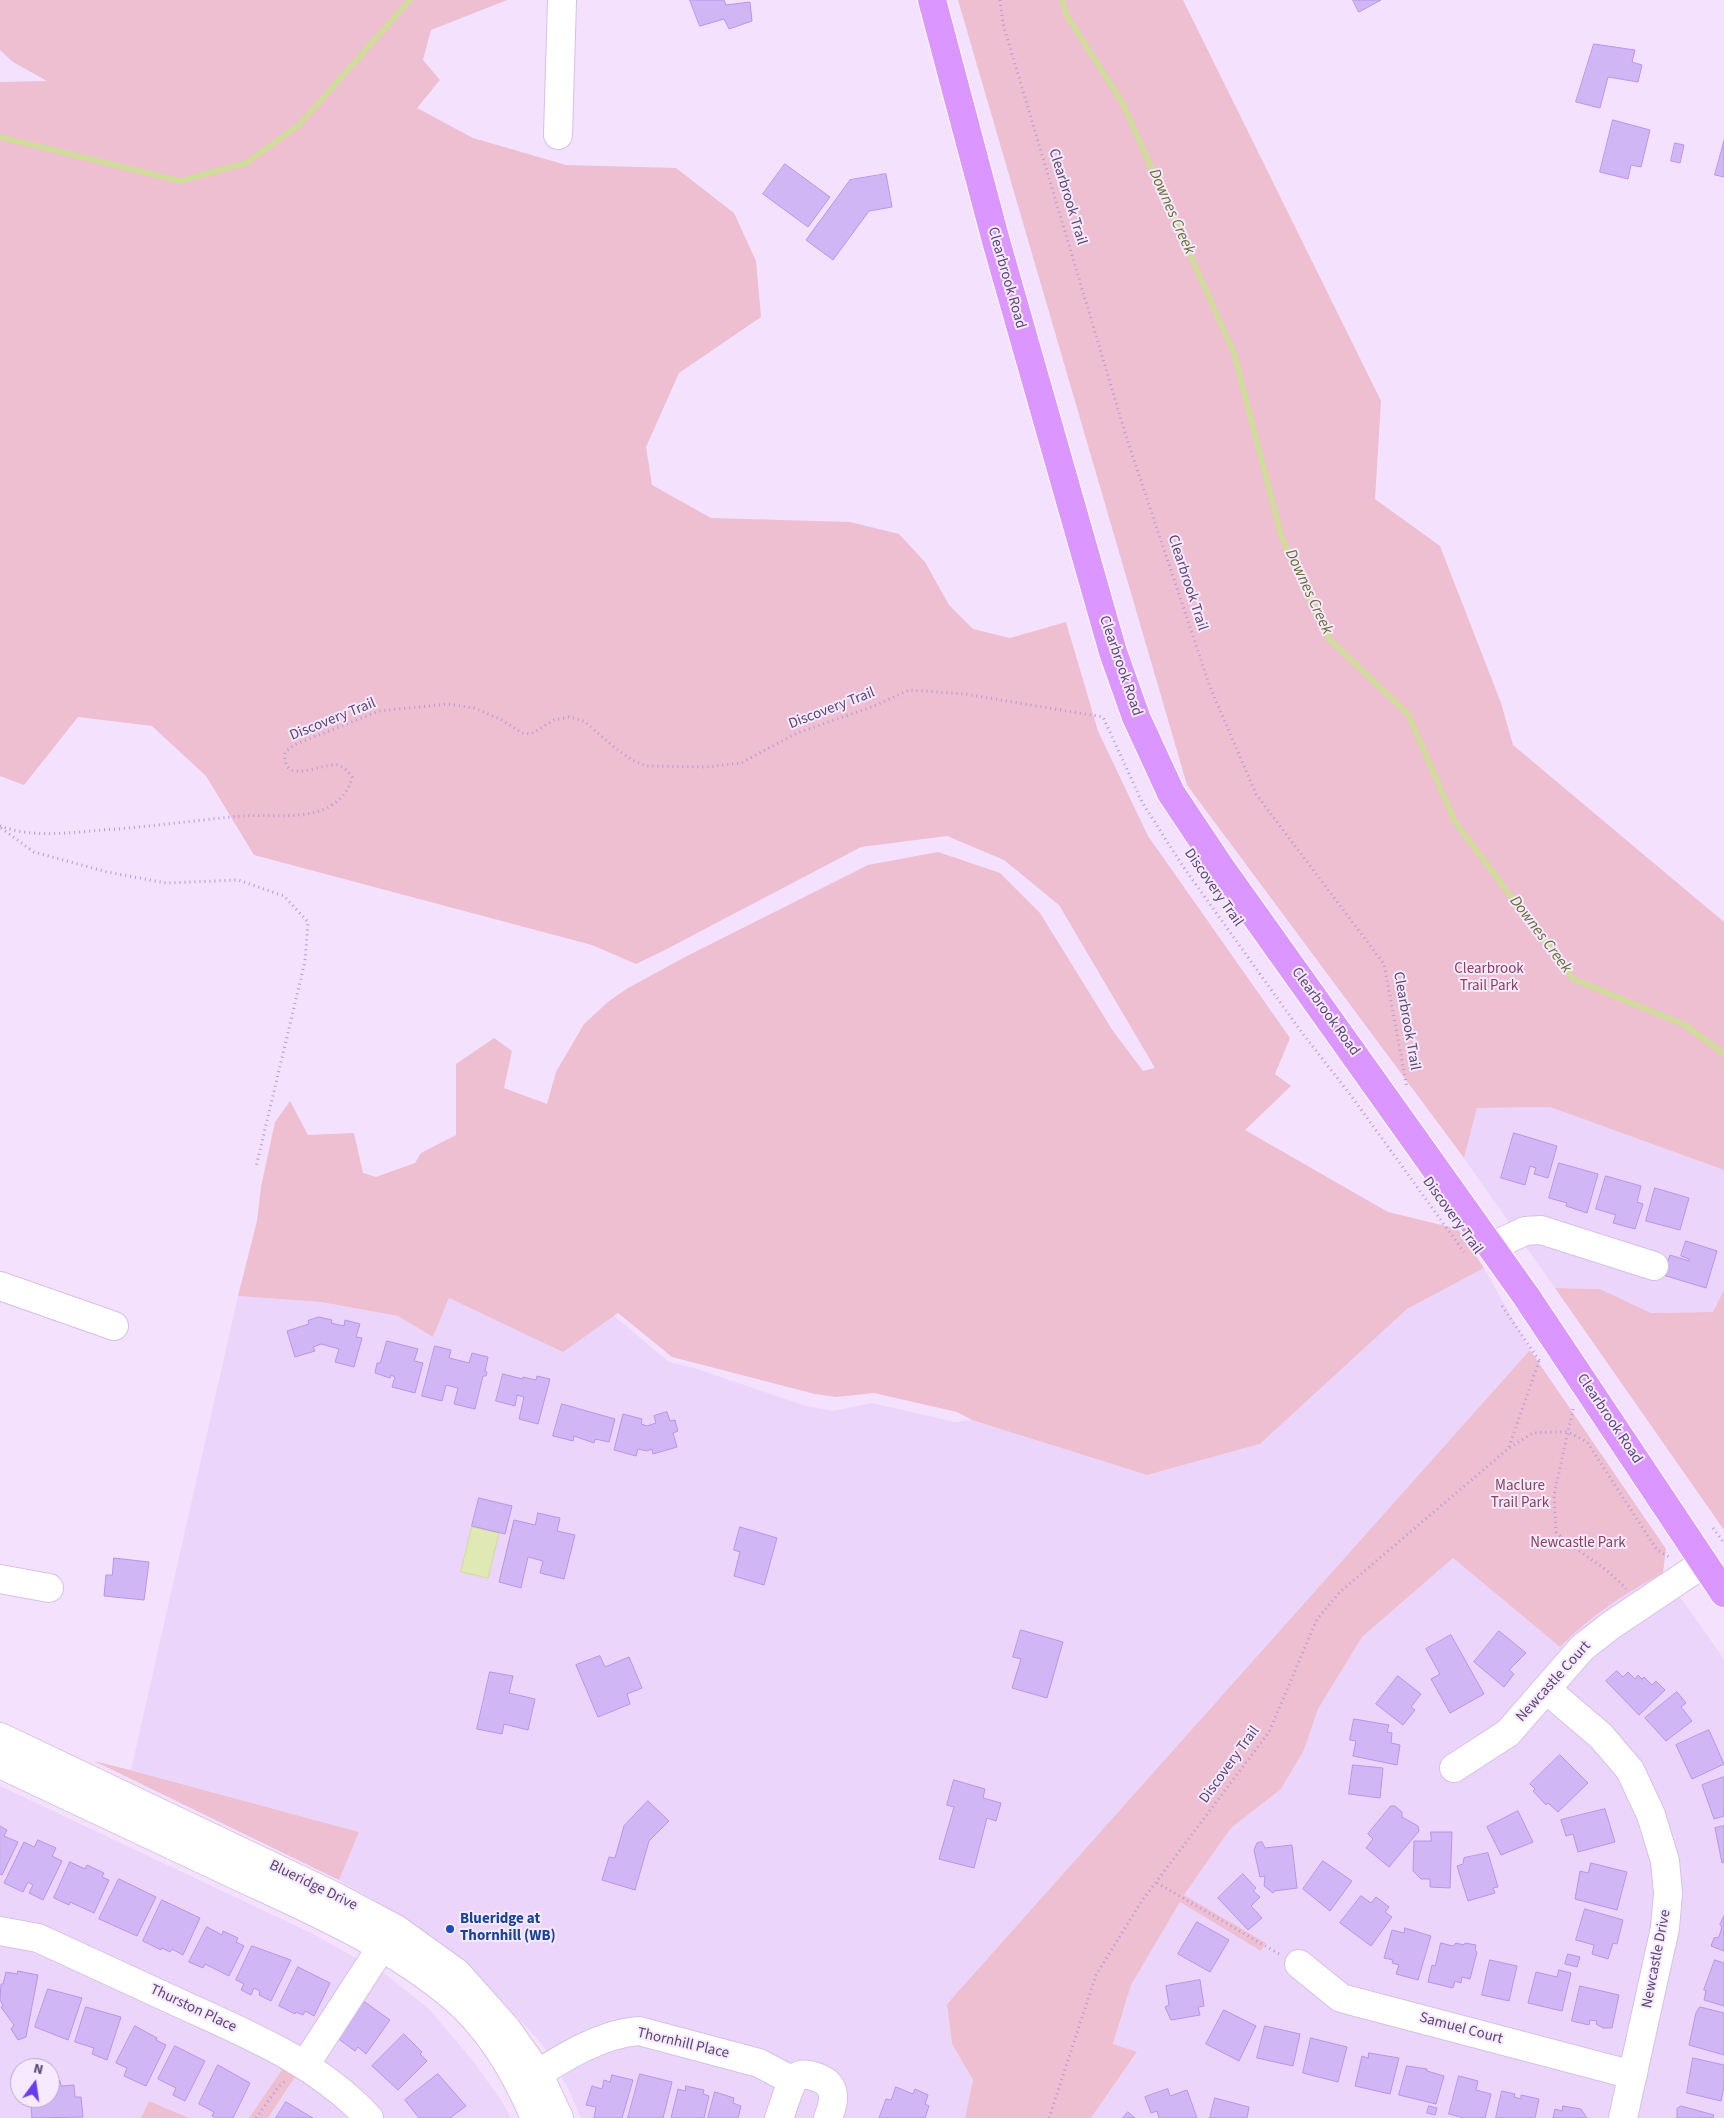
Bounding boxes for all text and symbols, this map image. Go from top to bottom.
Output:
street label: Clearbrook Trail [1044,147,1090,247]
water label: Downes Creek [1144,166,1198,258]
street label: Clearbrook Road [983,225,1029,331]
street label: Clearbrook Trail [1163,533,1211,633]
water label: Downes Creek [1280,546,1336,638]
street label: Clearbrook Road [1094,614,1146,718]
street label: Discovery Trail [786,684,878,734]
street label: Discovery Trail [287,695,379,745]
street label: Discovery Trail [1180,846,1246,930]
water label: Downes Creek [1505,893,1575,977]
park label: Clearbrook Trail Park [1454,961,1524,996]
street label: Clearbrook Road [1287,964,1363,1060]
street label: Clearbrook Trail [1388,970,1424,1072]
street label: Discovery Trail [1418,1174,1486,1258]
street label: Clearbrook Road [1572,1371,1646,1467]
park label: Maclure Trail Park [1491,1478,1549,1513]
park label: Newcastle Park [1530,1535,1626,1553]
street label: Newcastle Court [1513,1638,1595,1726]
street label: Discovery Trail [1196,1723,1264,1807]
street label: Blueridge Drive [266,1857,360,1915]
street label: Newcastle Drive [1639,1908,1675,2010]
place label: Blueridge at Thornhill (WB) [460,1911,556,1946]
marker: Blueridge at Thornhill (WB) [444,1923,456,1935]
street label: Thurston Place [147,1981,239,2037]
street label: Samuel Court [1417,2009,1505,2049]
street label: Thornhill Place [635,2025,731,2063]
north arrow [10,2058,60,2108]
text: N [31,2059,45,2080]

